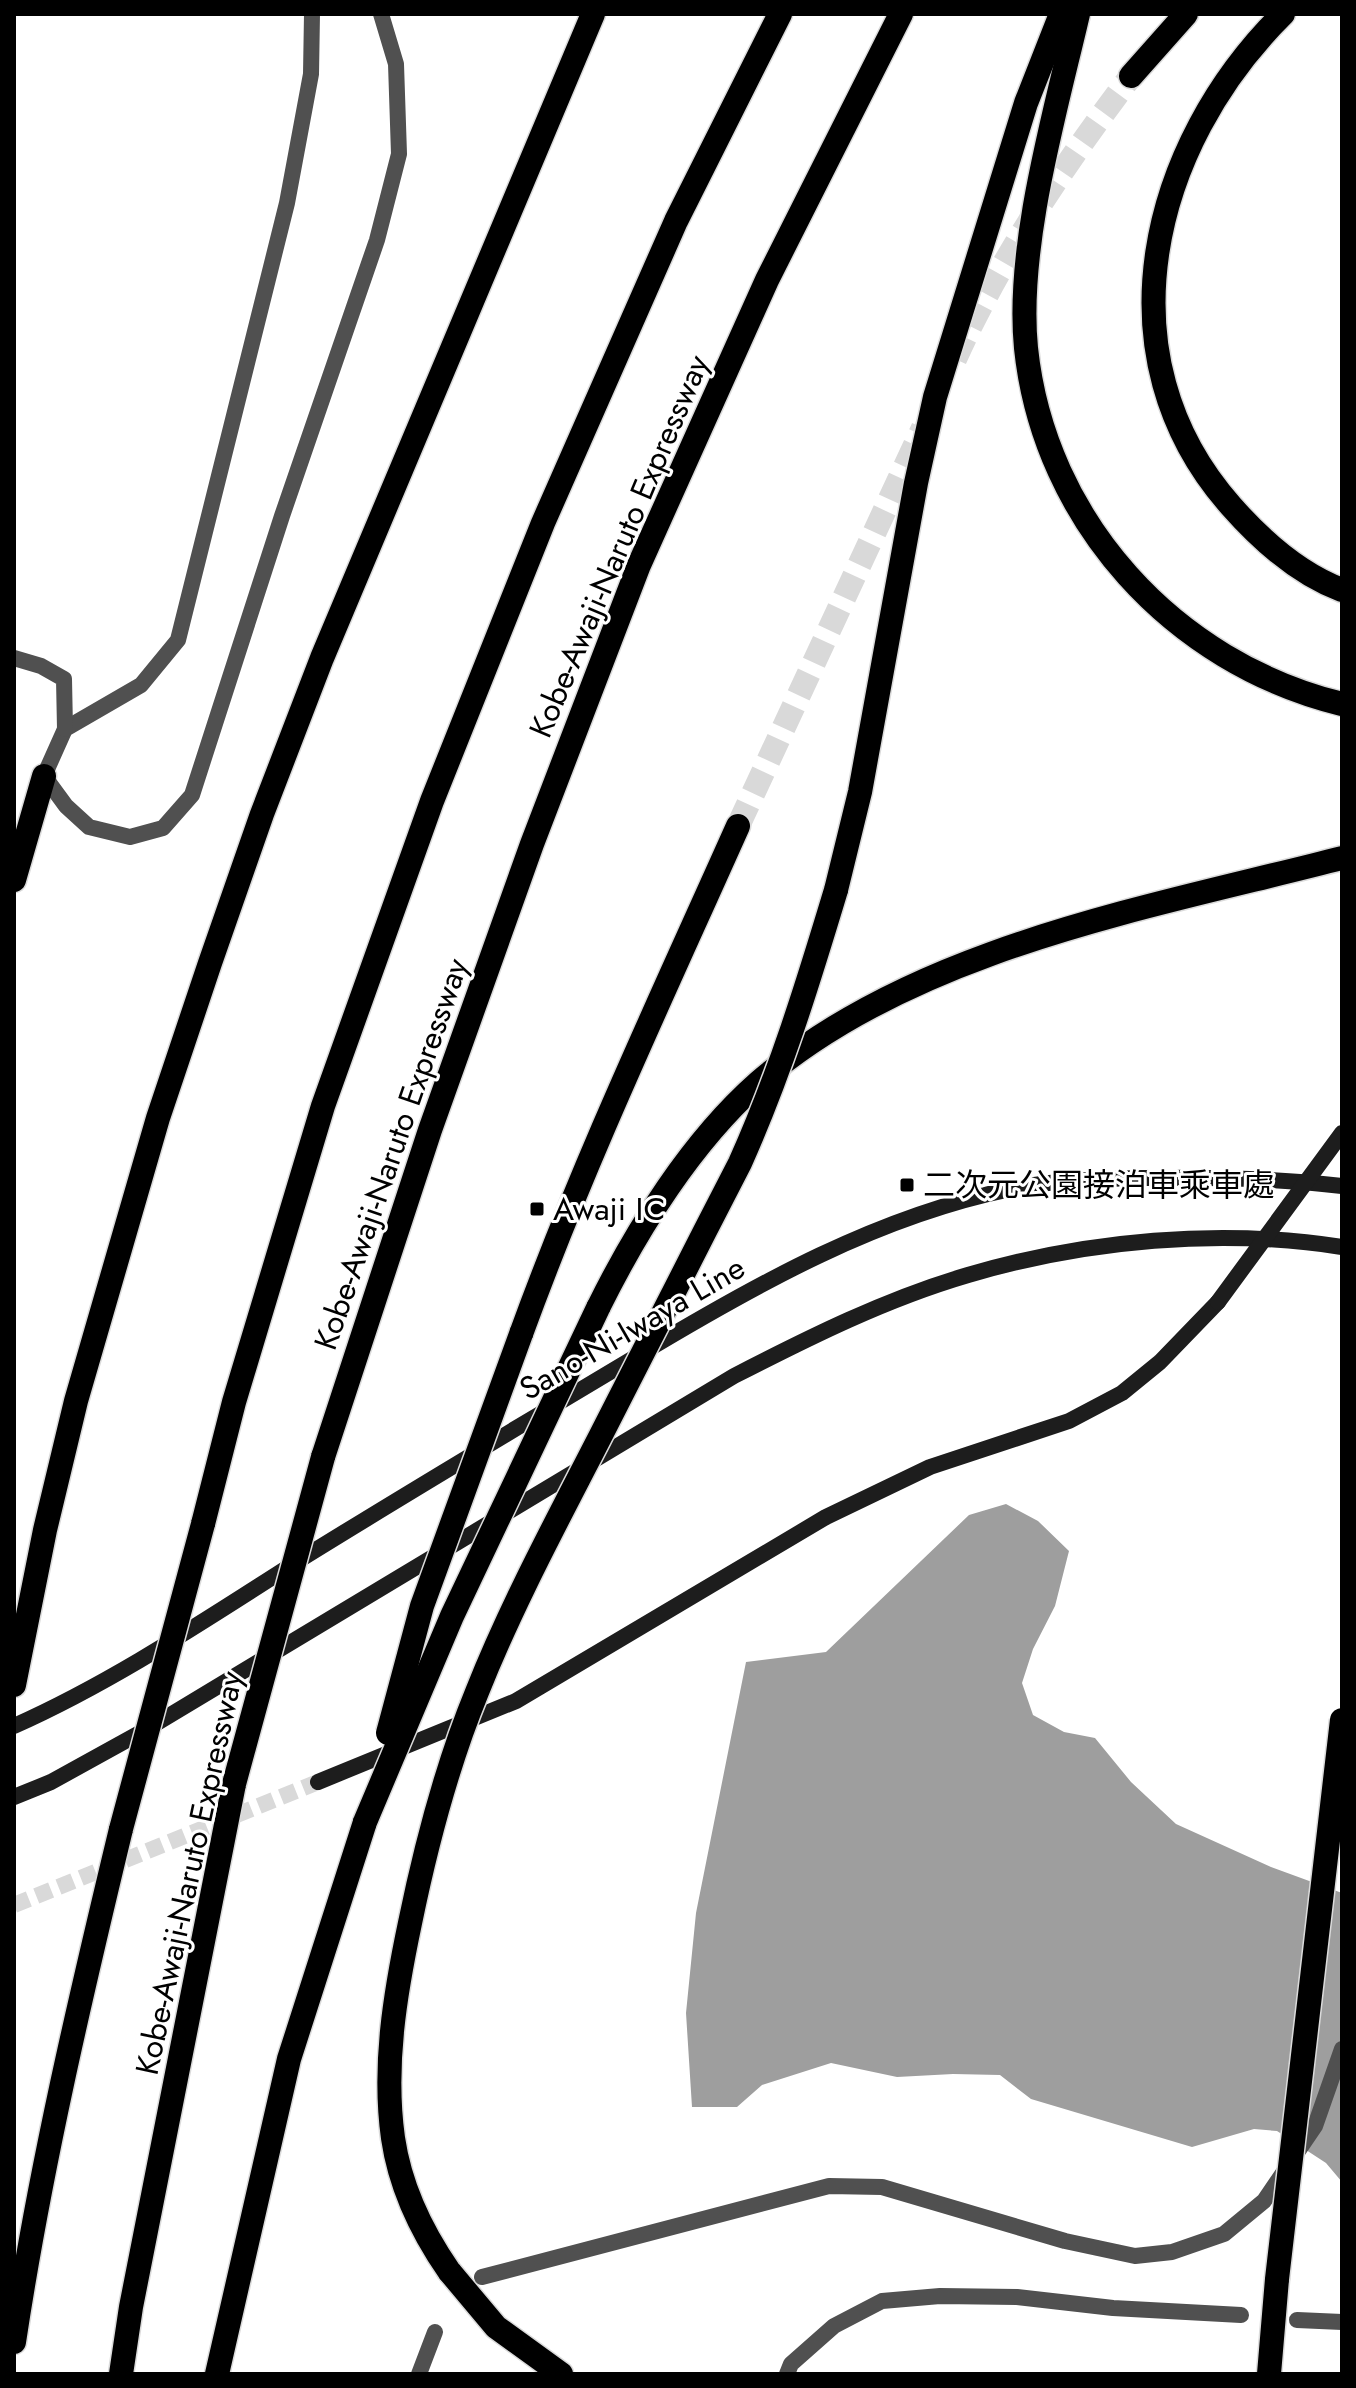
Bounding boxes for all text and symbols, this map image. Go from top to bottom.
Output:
street label: Kobe-Awaji-Naruto Expressway [517,347,721,744]
street label: Kobe-Awaji-Naruto Expressway [302,951,480,1356]
place label: 二次元公園接泊車乘車處 [923,1162,1275,1208]
marker: 二次元公園接泊車乘車處 [898,1176,916,1194]
place label: Awaji IC [553,1186,665,1232]
marker: Awaji IC [528,1200,546,1218]
street label: Sano-Ni-Iwaya Line [511,1245,753,1411]
street label: Kobe-Awaji-Naruto Expressway [124,1666,254,2079]

